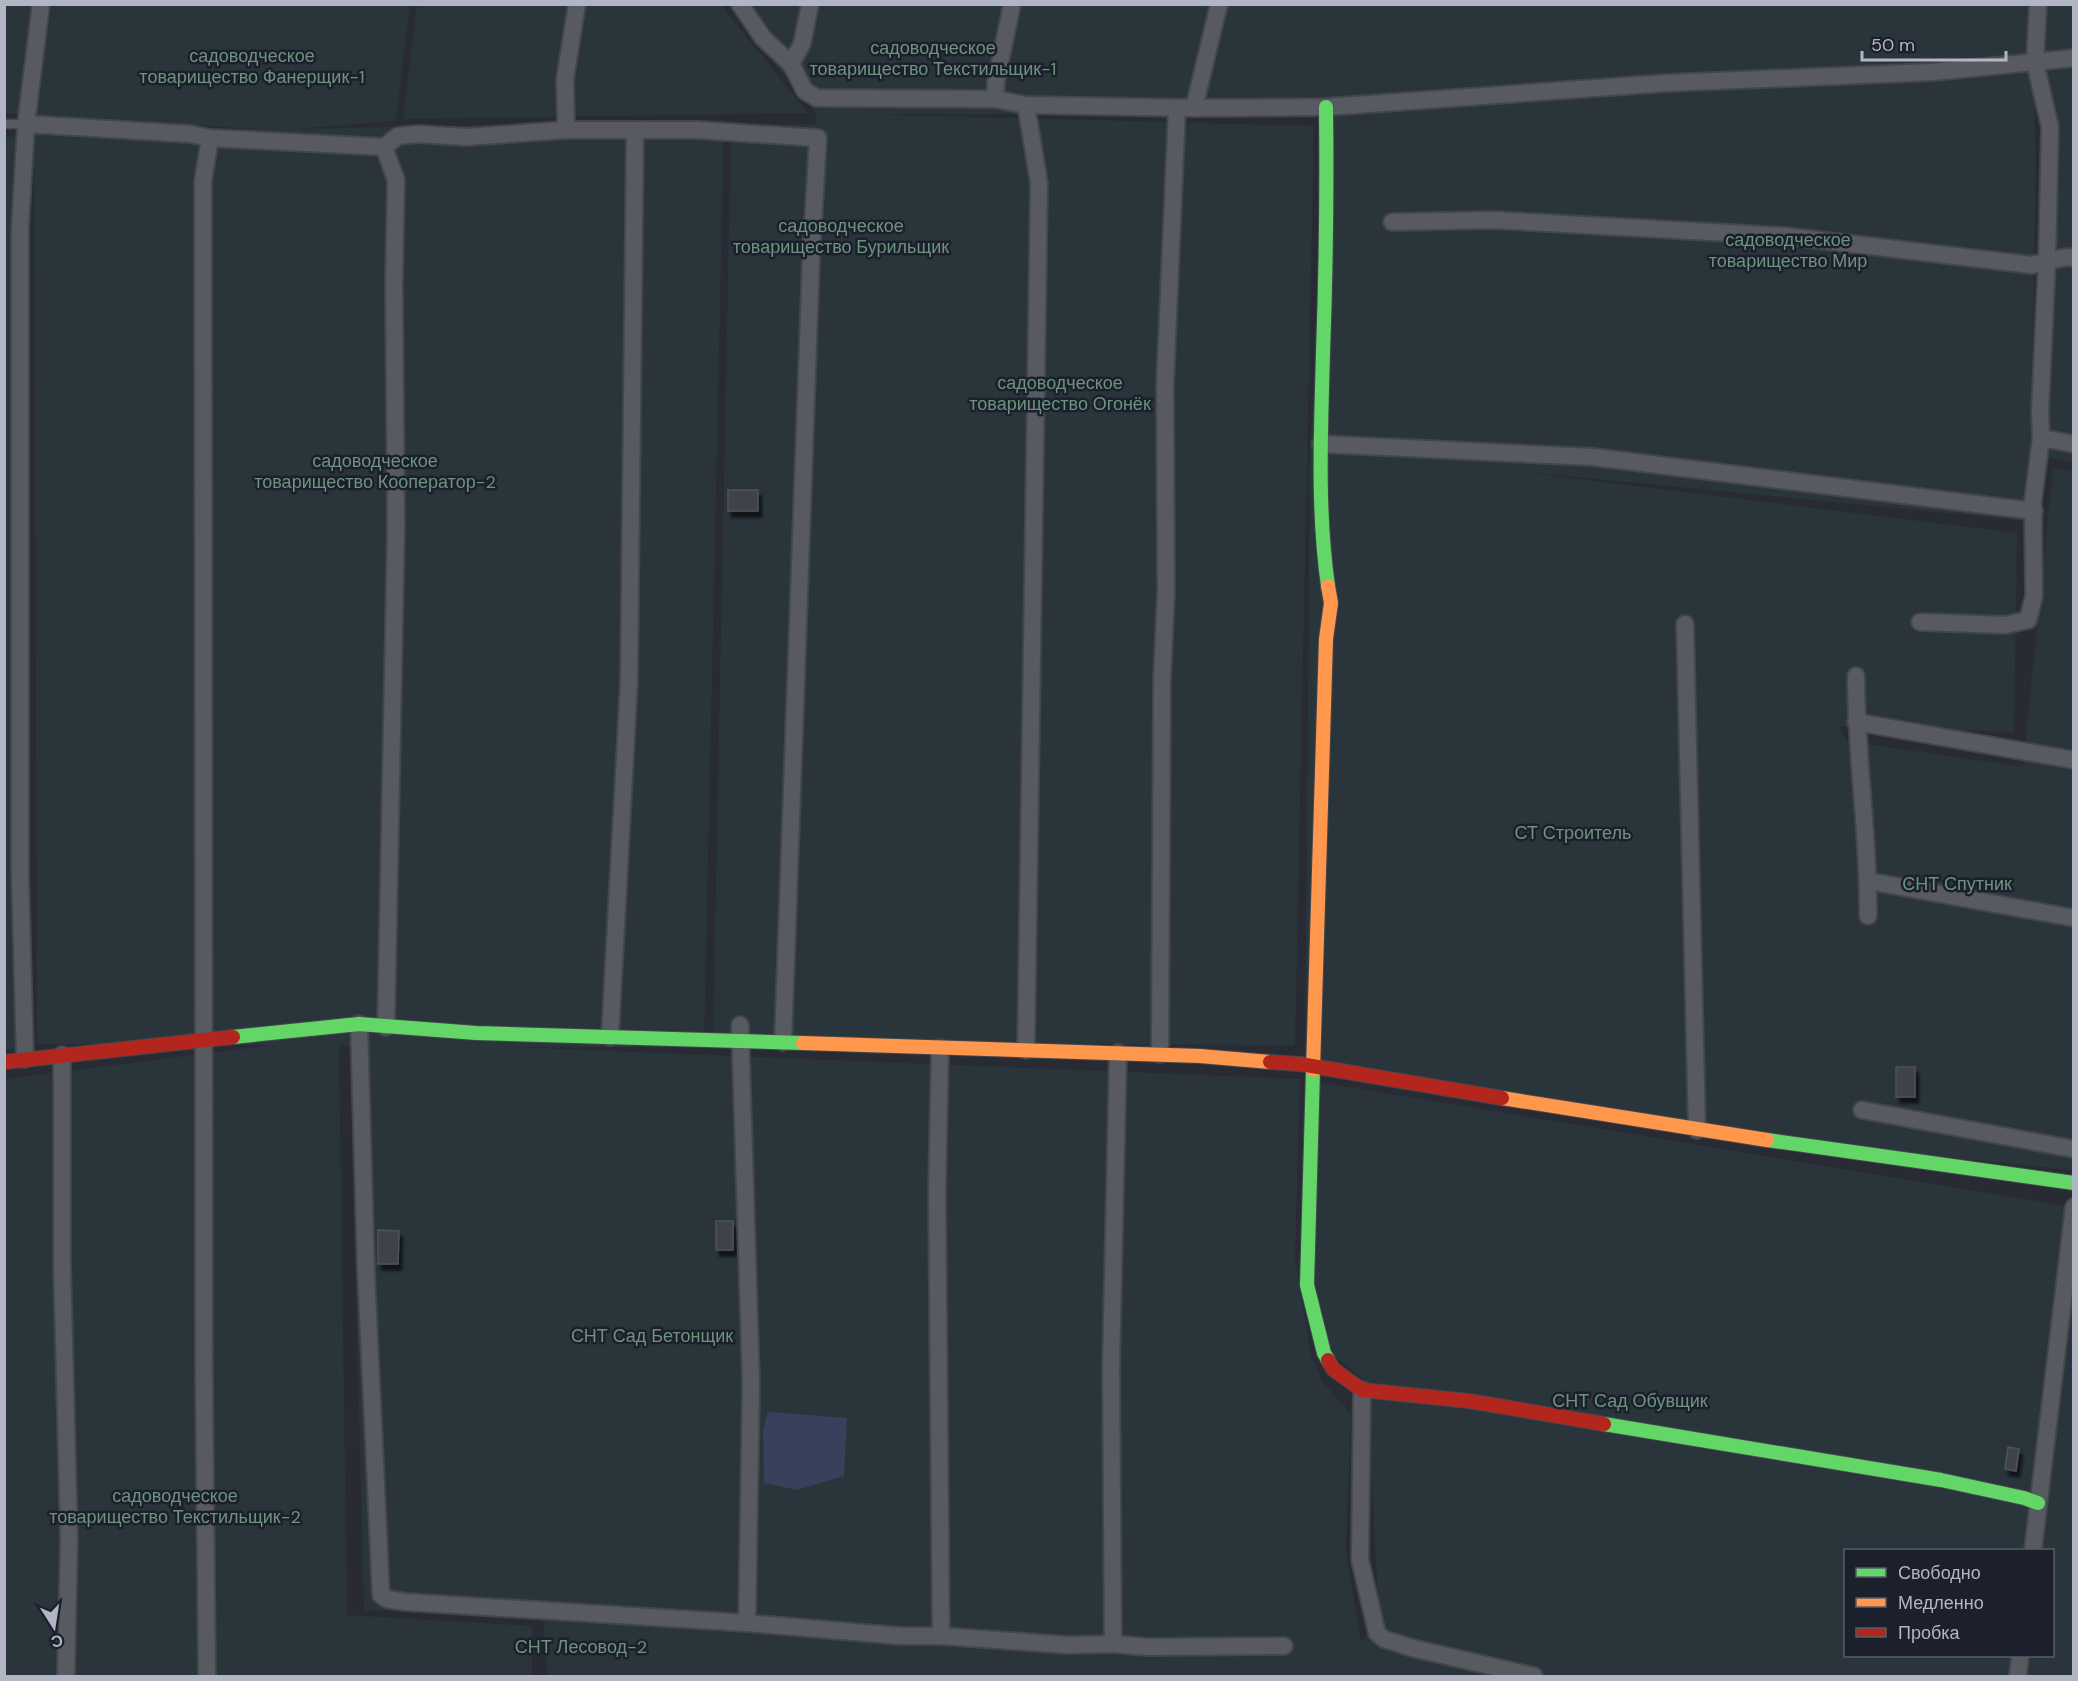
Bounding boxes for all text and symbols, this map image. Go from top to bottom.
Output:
scale bar [1862,24,2006,62]
text: 50 m [1871,33,1915,57]
park label: садоводческое товарищество Текстильщик-1 [810,36,1056,81]
park label: садоводческое товарищество Фанерщик-1 [139,44,365,89]
park label: садоводческое товарищество Бурильщик [733,214,949,259]
park label: садоводческое товарищество Мир [1709,228,1867,273]
park label: садоводческое товарищество Огонёк [969,371,1151,416]
park label: садоводческое товарищество Кооператор-2 [254,449,496,494]
park label: СТ Строитель [1515,821,1631,845]
park label: СНТ Спутник [1902,872,2012,896]
park label: СНТ Сад Бетонщик [571,1324,733,1348]
park label: СНТ Сад Обувщик [1552,1389,1708,1413]
park label: садоводческое товарищество Текстильщик-2 [49,1484,301,1529]
legend [1844,1549,2054,1657]
text: Свободно [1898,1561,1981,1585]
text: Медленно [1898,1591,1984,1615]
north arrow [24,1597,84,1657]
text: Пробка [1898,1621,1961,1645]
text: С [49,1630,65,1653]
park label: СНТ Лесовод-2 [515,1635,647,1659]

